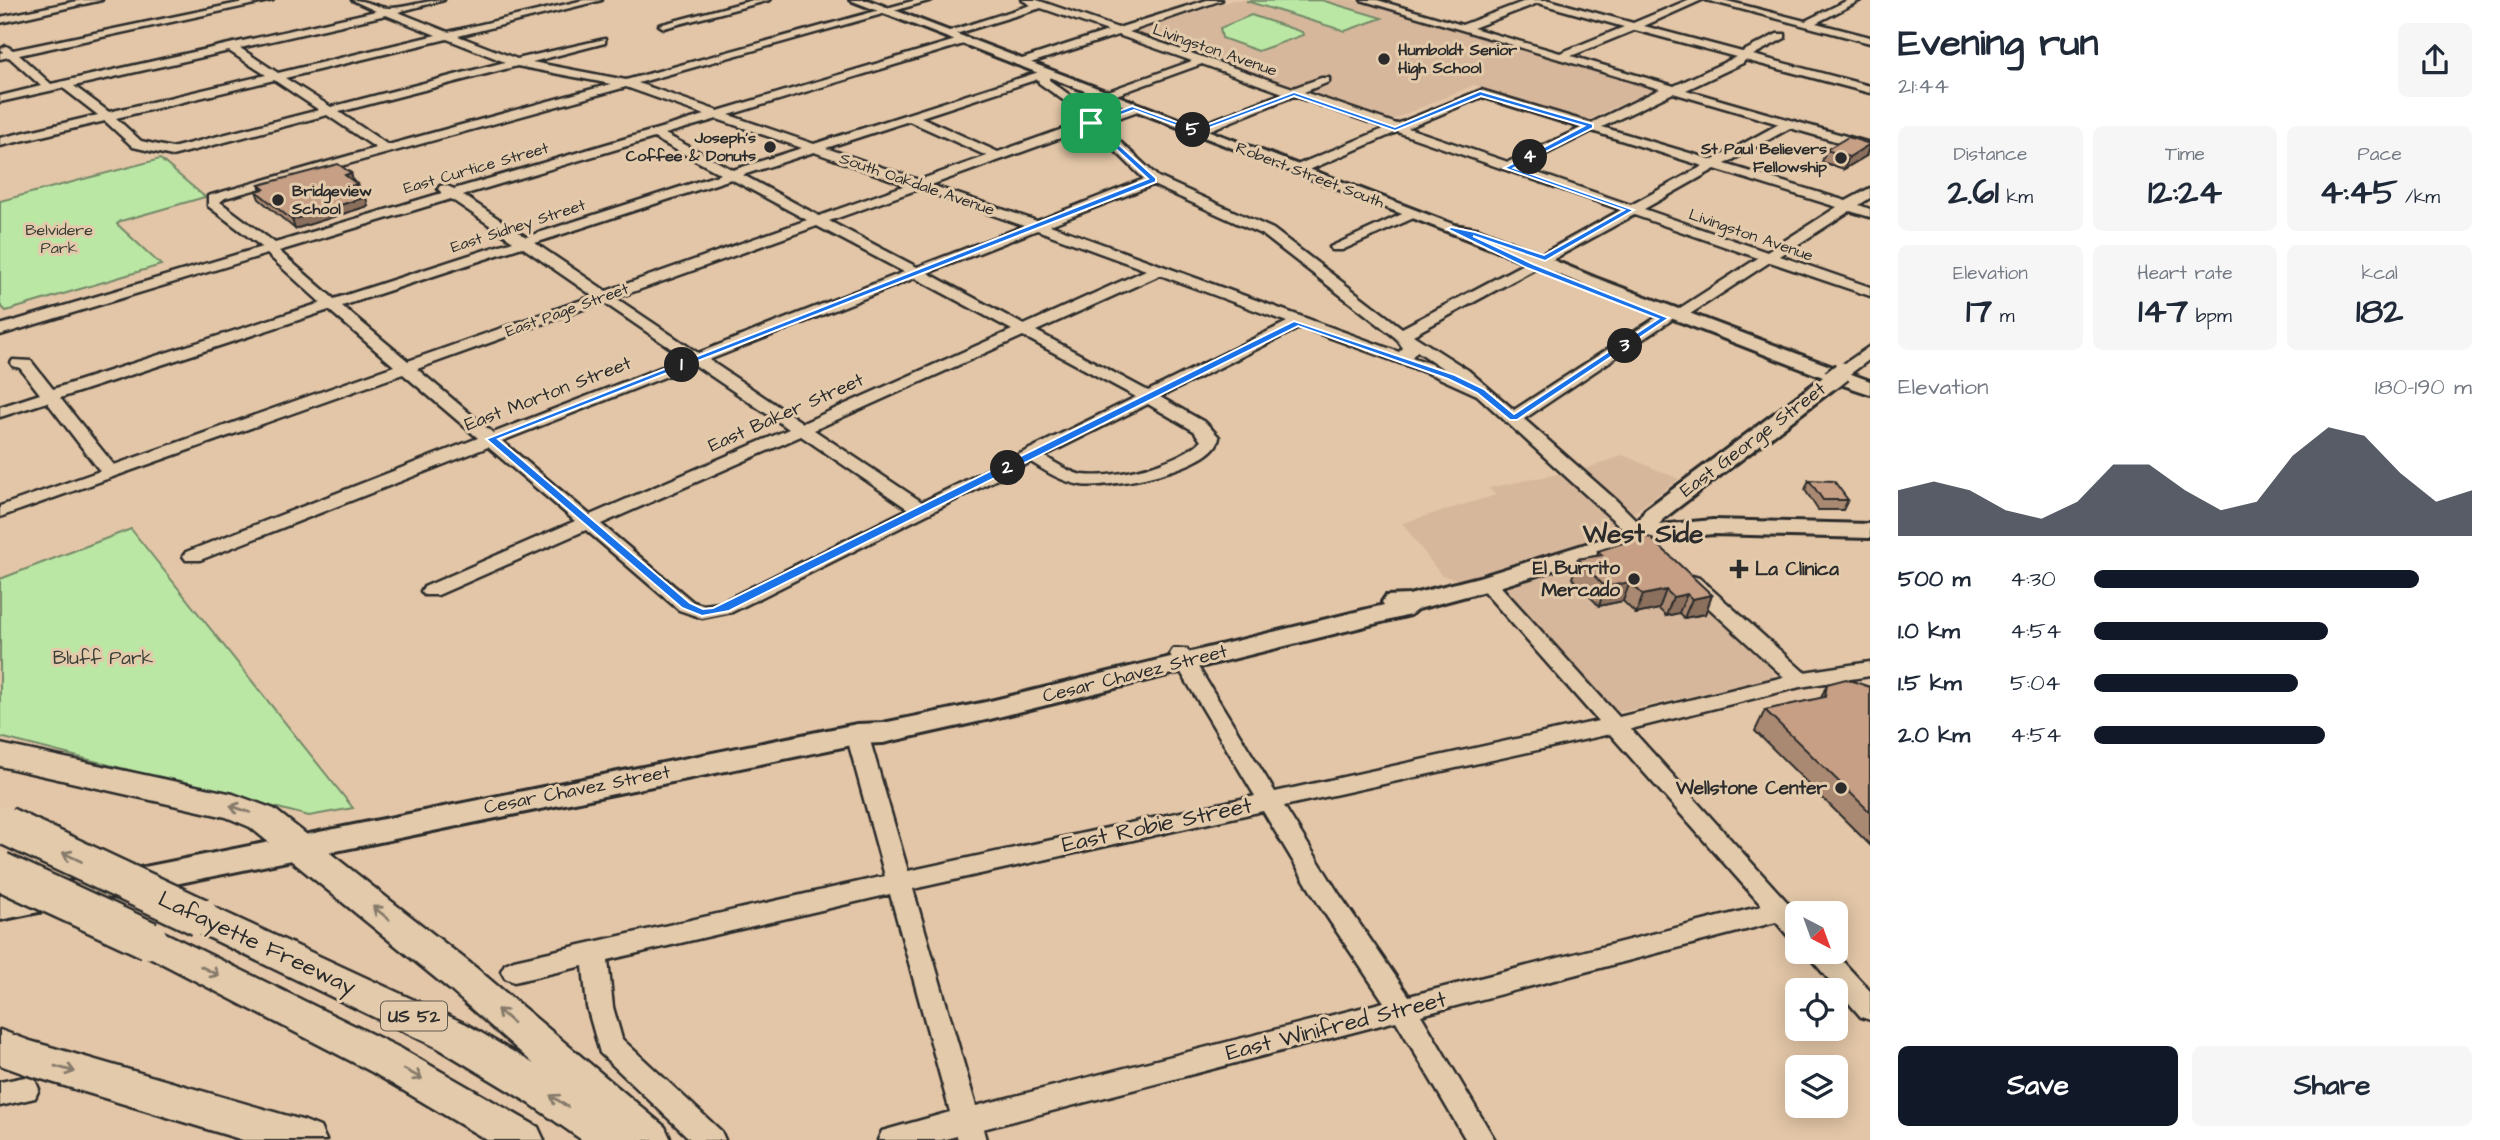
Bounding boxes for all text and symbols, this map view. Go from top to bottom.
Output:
street label: Livingston Avenue [1149,18,1281,83]
text: Evening run [1898,18,2099,70]
button: share [2398,23,2472,97]
place label: Humboldt Senior High School [1398,39,1517,81]
marker: Humboldt Senior High School [1376,51,1392,67]
text: 21:44 [1898,70,1949,102]
pin [1061,93,1121,153]
icon: arrive [1072,104,1110,142]
pin: 5 [1176,113,1210,148]
text: 5 [1186,116,1199,143]
place label: Joseph's Coffee & Donuts [626,127,756,167]
street label: East Curtice Street [401,137,552,199]
street label: Robert Street South [1233,137,1387,213]
place label: St Paul Believers Fellowship [1700,138,1827,178]
marker: Joseph's Coffee & Donuts [762,139,778,155]
pin: 4 [1512,140,1548,174]
text: Distance [1953,141,2027,168]
text: Time [2165,141,2205,168]
text: Pace [2358,141,2402,168]
text: 4 [1523,143,1536,170]
street label: South Oakdale Avenue [836,147,998,221]
marker: St Paul Believers Fellowship [1833,150,1849,166]
text: 2.61 [1948,168,1999,217]
text: 12:24 [2148,168,2222,217]
text: 4:45 [2319,168,2397,217]
place label: Bridgeview School [291,180,372,220]
text: km [1999,184,2033,211]
text: /km [2397,184,2440,211]
marker: Bridgeview School [270,192,286,208]
street label: East Sidney Street [448,194,589,259]
street label: Livingston Avenue [1685,203,1817,268]
park label: Belvidere Park [25,219,93,259]
text: Elevation [1953,260,2028,287]
text: Heart rate [2137,260,2233,287]
text: kcal [2361,260,2398,287]
street label: East Page Street [502,277,632,343]
text: 17 [1966,287,1992,336]
text: 147 [2138,287,2188,336]
text: 182 [2356,287,2403,336]
text: m [1992,303,2015,330]
text: bpm [2188,303,2232,330]
pin: 3 [1608,328,1642,364]
text: 3 [1620,332,1629,359]
pin: 1 [664,348,700,382]
street label: East Morton Street [461,350,636,438]
text: 1 [680,351,683,378]
street label: East Baker Street [704,366,868,459]
text: Elevation [1898,371,1989,403]
text: 180–190 m [2375,371,2472,403]
street label: East George Street [1674,376,1833,505]
pin: 2 [990,450,1026,486]
text: 2 [1002,454,1013,481]
district label: West Side [1582,516,1703,552]
place label: El Burrito Mercado [1533,555,1620,604]
place label: La Clinica [1755,556,1839,583]
marker: La Clinica [1729,559,1749,579]
text: 500 m [1898,563,1970,595]
text: 4:30 [2010,563,2056,595]
marker: El Burrito Mercado [1626,571,1642,587]
text: 1.0 km [1898,615,1960,647]
text: 4:54 [2010,615,2061,647]
street label: Cesar Chavez Street [1040,638,1230,710]
park label: Bluff Park [53,645,153,672]
text: 1.5 km [1898,667,1962,699]
text: 5:04 [2010,667,2060,699]
text: 2.0 km [1898,719,1970,751]
text: 4:54 [2010,719,2061,751]
street label: Cesar Chavez Street [481,759,673,821]
place label: Wellstone Center [1675,775,1828,802]
marker: Wellstone Center [1833,780,1849,796]
street label: East Robie Street [1059,789,1256,861]
one-way arrow [230,802,252,814]
one-way arrow [62,850,83,863]
street label: Lafayette Freeway [153,883,361,1004]
north arrow [1785,901,1848,964]
map controls [1785,901,1848,1118]
one-way arrow [372,906,390,921]
one-way arrow [199,965,220,979]
button: locate [1785,978,1848,1041]
street label: East Winifred Street [1222,983,1450,1069]
road number: US 52 [381,1001,447,1030]
one-way arrow [497,1008,515,1024]
button: Save [1898,1046,2178,1126]
button: Share [2192,1046,2472,1126]
button: layers [1785,1055,1848,1118]
one-way arrow [53,1063,75,1076]
one-way arrow [402,1067,422,1081]
one-way arrow [550,1094,569,1108]

